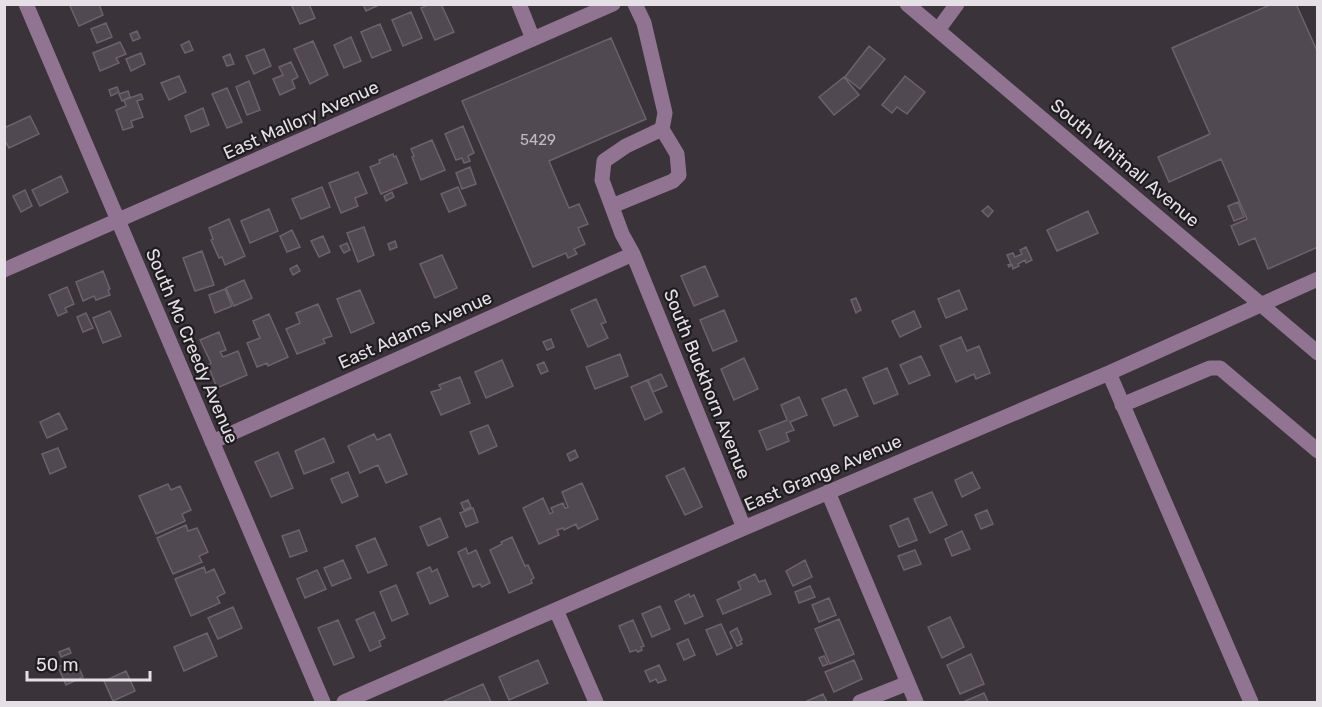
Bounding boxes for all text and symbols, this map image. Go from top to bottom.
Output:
street label: East Mallory Avenue [220,76,382,164]
street label: South Whitnall Avenue [1046,94,1204,232]
house number: 5429 [520,131,556,149]
street label: South Mc Creedy Avenue [141,245,243,447]
street label: East Adams Avenue [335,286,495,374]
street label: South Buckhorn Avenue [659,286,755,482]
street label: East Grange Avenue [741,430,905,516]
scale bar [27,644,150,682]
text: 50 m [36,654,79,676]

